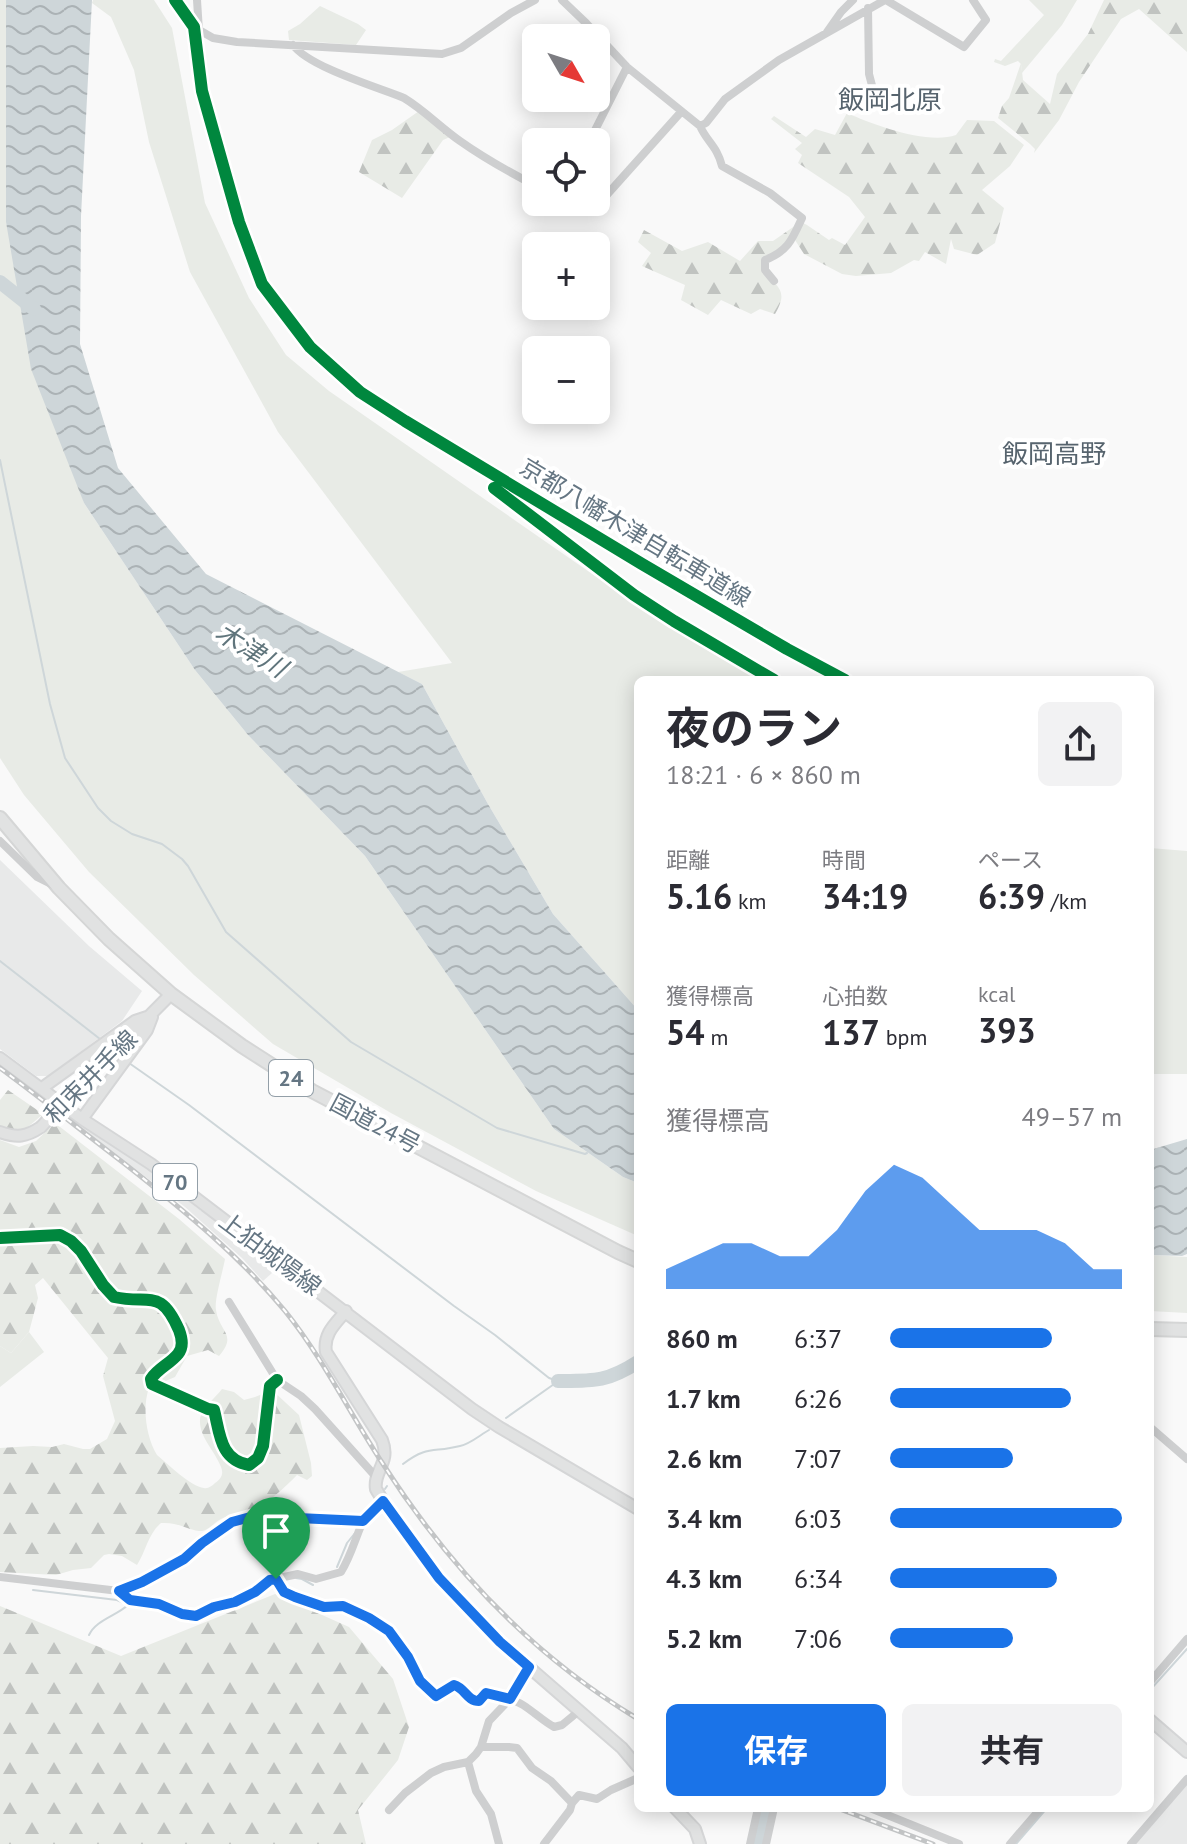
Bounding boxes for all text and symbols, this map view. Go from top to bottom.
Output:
north arrow [522,24,610,112]
map controls [522,24,610,424]
district label: 飯岡北原 [838,83,942,116]
button: locate [522,128,610,216]
button: + [522,232,610,320]
button: − [522,336,610,424]
district label: 飯岡高野 [1002,437,1106,470]
street label: 京都八幡木津自転車道線 [514,451,756,614]
water label: 木津川 [209,615,296,686]
text: 夜のラン [666,699,842,756]
button: share [1038,702,1122,786]
text: 18:21 · 6 × 860 m [666,758,861,791]
text: 距離 [666,846,710,874]
text: 時間 [822,846,866,874]
text: ペース [978,846,1043,874]
text: 5.16 [666,874,732,918]
text: 34:19 [822,874,908,918]
text: 6:39 [978,874,1045,918]
text: km [732,887,766,915]
text: /km [1045,887,1087,915]
text: kcal [978,980,1016,1008]
text: 獲得標高 [666,982,754,1010]
text: 心拍数 [822,982,888,1010]
text: 393 [978,1008,1036,1052]
text: 54 [666,1010,705,1054]
text: 137 [822,1010,880,1054]
street label: 和束井手線 [37,1023,144,1130]
text: m [705,1023,728,1051]
text: bpm [880,1023,927,1051]
road number: 24 [269,1060,313,1096]
street label: 国道24号 [325,1087,426,1160]
text: 49–57 m [1022,1100,1122,1133]
text: 獲得標高 [666,1104,770,1137]
road number: 70 [153,1164,197,1200]
street label: 上狛城陽線 [213,1205,328,1302]
text: 860 m [666,1322,738,1355]
text: 6:37 [794,1322,842,1355]
text: 1.7 km [666,1382,741,1415]
text: 6:26 [794,1382,842,1415]
text: 2.6 km [666,1442,742,1475]
text: 7:07 [794,1442,842,1475]
pin [242,1497,310,1579]
text: 3.4 km [666,1502,742,1535]
text: 6:03 [794,1502,842,1535]
icon: arrive [254,1509,298,1553]
text: 4.3 km [666,1562,742,1595]
text: 6:34 [794,1562,842,1595]
text: 5.2 km [666,1622,742,1655]
text: 7:06 [794,1622,842,1655]
button: 保存 [666,1704,886,1796]
button: 共有 [902,1704,1122,1796]

